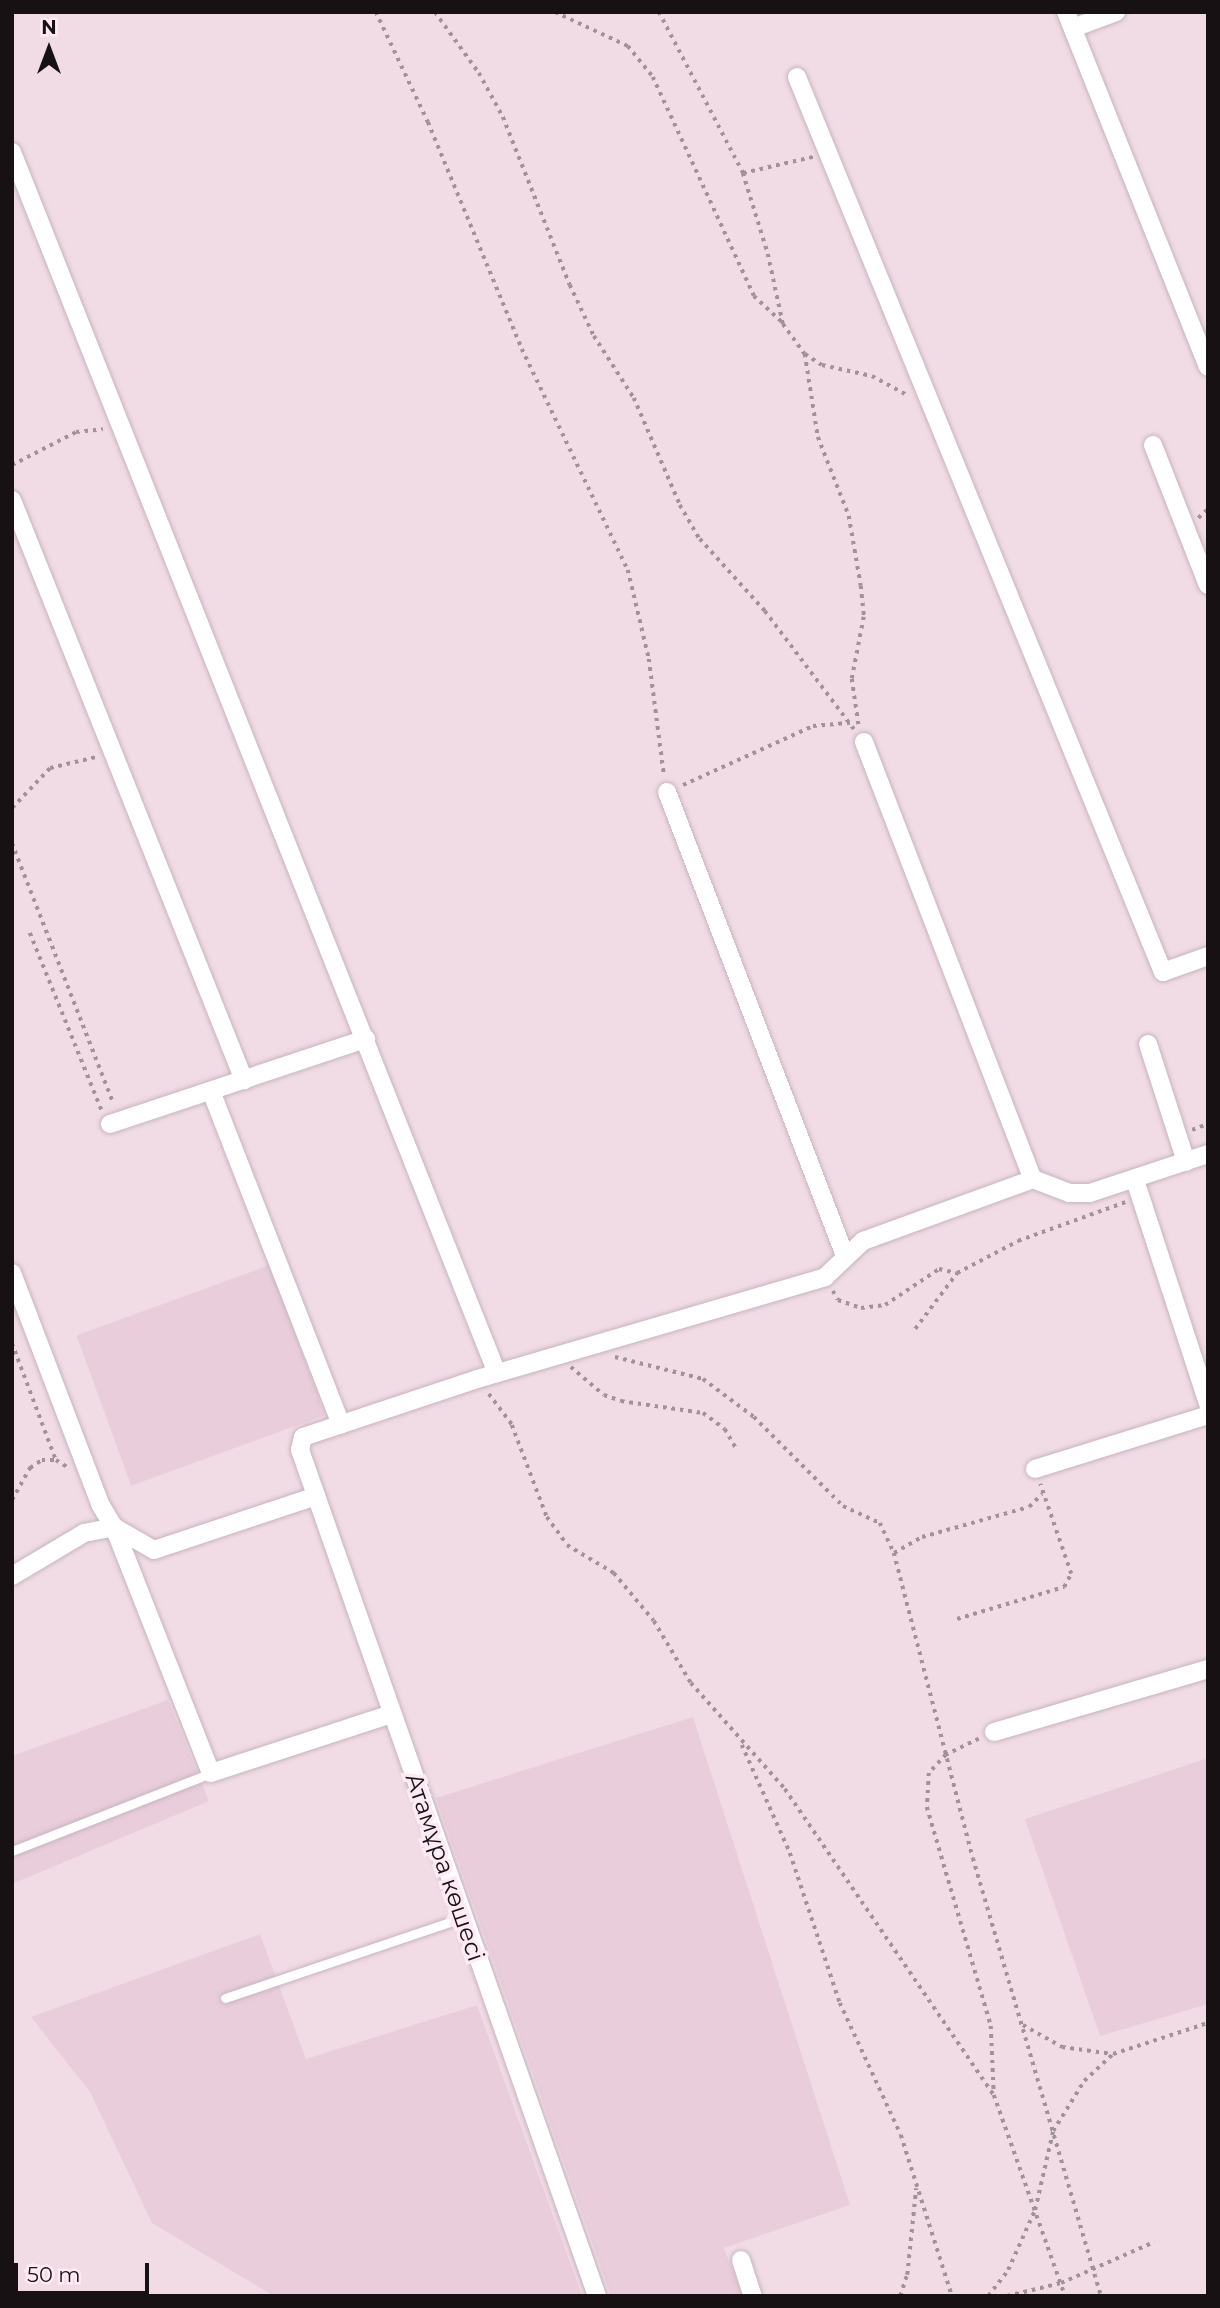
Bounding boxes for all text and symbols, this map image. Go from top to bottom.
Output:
north arrow [14,14,84,84]
text: N [41,16,57,39]
street label: Атамұра көшесі [399,1769,491,1965]
scale bar [18,2248,152,2292]
text: 50 m [27,2262,81,2287]

